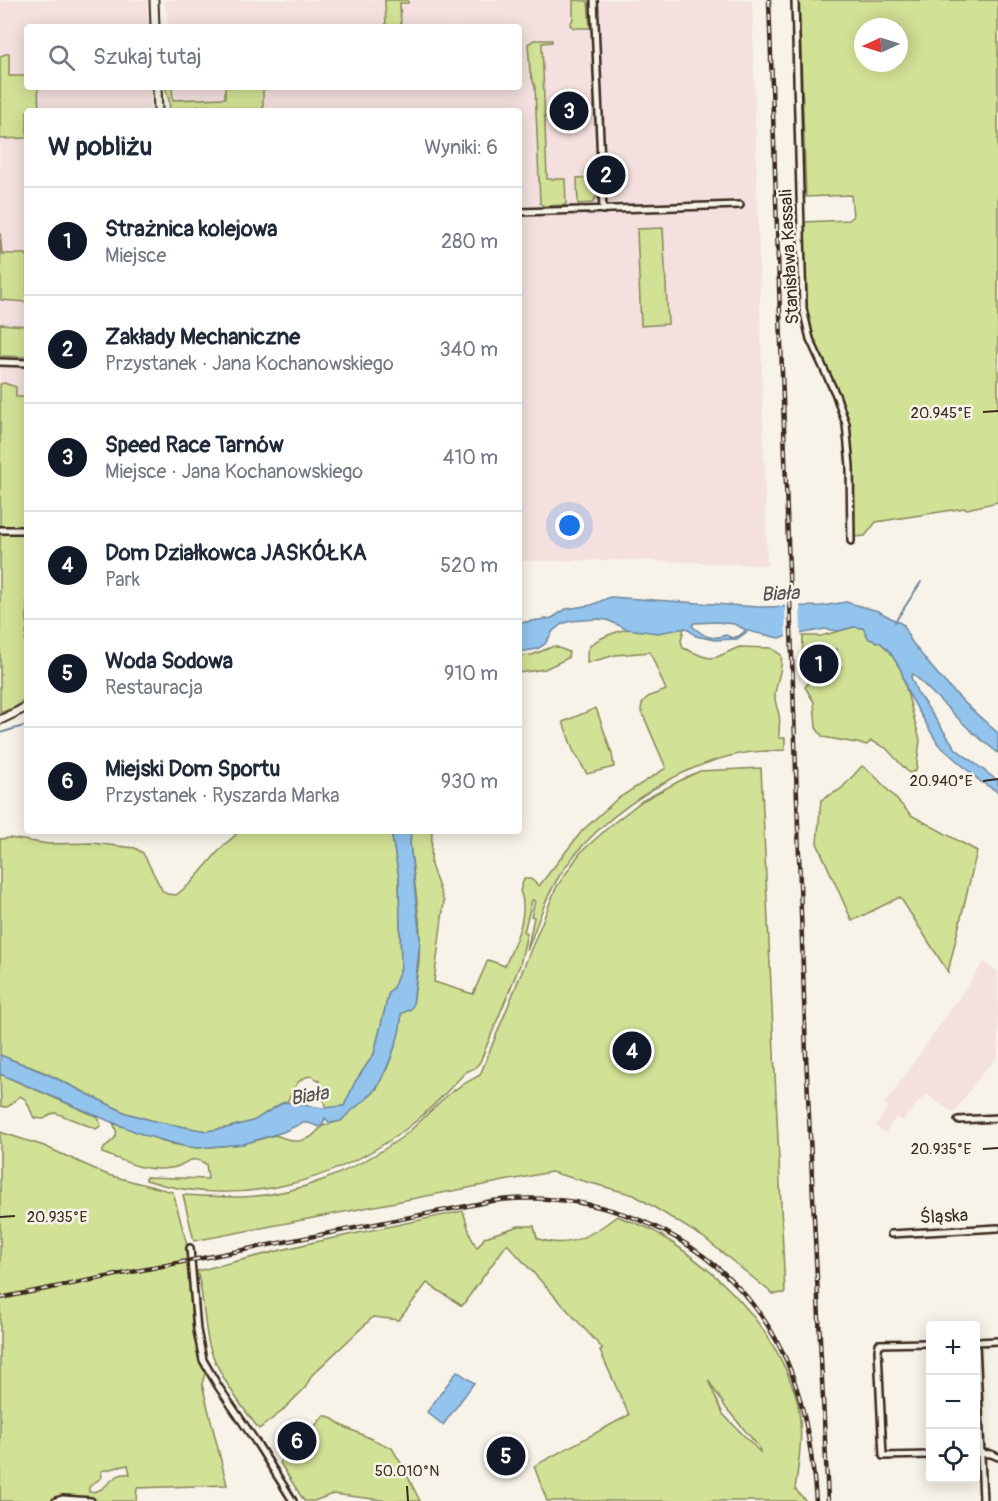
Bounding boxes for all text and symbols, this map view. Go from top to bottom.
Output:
north arrow [854,18,908,72]
search box [24,24,522,90]
icon: search [45,41,78,74]
text: Szukaj tutaj [93,43,202,71]
pin: 3 [550,88,588,134]
text: W pobliżu [48,131,152,163]
text: Wyniki: 6 [424,135,498,160]
pin: 2 [586,152,626,198]
street label: Stanisława Kassali [774,189,805,325]
text: Strażnica kolejowa [105,215,278,243]
text: 1 [64,229,71,254]
text: 280 m [441,229,498,254]
text: Miejsce [105,243,166,268]
text: Zakłady Mechaniczne [105,323,300,351]
text: 2 [62,337,73,362]
text: 340 m [439,337,498,362]
text: Przystanek · Jana Kochanowskiego [105,351,394,376]
text: 20.945°E [911,404,972,423]
text: Speed Race Tarnów [105,431,284,459]
text: 3 [62,445,73,470]
text: 410 m [443,445,498,470]
text: Miejsce · Jana Kochanowskiego [105,459,363,484]
your location [555,511,584,540]
text: Dom Działkowca JASKÓŁKA [105,539,367,567]
text: 4 [62,553,73,578]
text: 520 m [440,553,498,578]
text: Park [105,567,140,592]
water label: Biała [760,580,802,607]
pin: 1 [800,642,838,686]
text: Woda Sodowa [105,647,233,675]
text: 5 [62,661,73,686]
text: 910 m [444,661,498,686]
text: Restauracja [105,675,203,700]
text: Miejski Dom Sportu [105,755,280,783]
text: 6 [62,769,73,794]
text: 930 m [441,769,498,794]
text: 20.940°E [910,772,973,791]
text: Przystanek · Ryszarda Marka [105,783,340,808]
pin: 4 [612,1028,652,1074]
water label: Biała [288,1080,332,1111]
text: 20.935°E [911,1140,971,1159]
street label: Śląska [919,1204,969,1229]
text: 20.935°E [27,1208,87,1227]
map controls [926,1321,980,1483]
button: + [926,1321,980,1375]
button: − [926,1375,980,1429]
pin: 6 [278,1418,316,1464]
button: locate [926,1429,980,1483]
pin: 5 [486,1434,526,1478]
text: 50.010°N [375,1462,439,1481]

